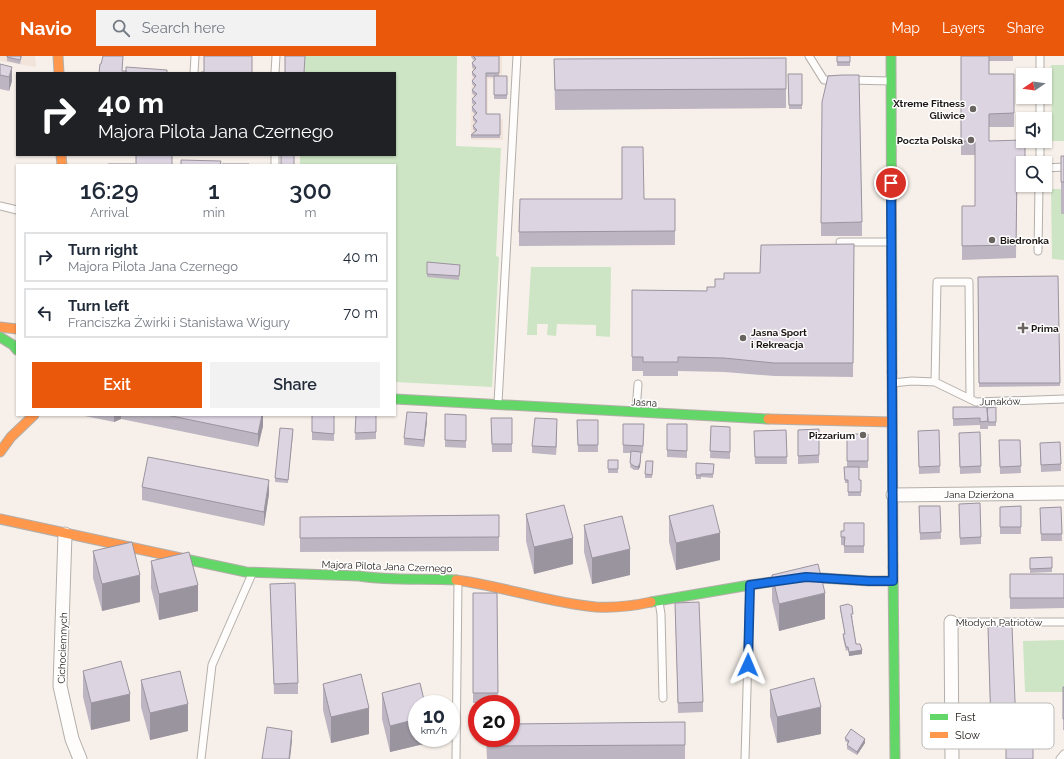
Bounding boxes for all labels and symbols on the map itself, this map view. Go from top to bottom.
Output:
north arrow [1016,68,1052,104]
place label: Xtreme Fitness Gliwice [892,98,965,121]
marker: Xtreme Fitness Gliwice [968,104,978,114]
place label: Poczta Polska [897,135,963,146]
marker: Poczta Polska [966,135,976,145]
pin [874,166,908,200]
marker: Biedronka [987,235,997,245]
place label: Biedronka [1000,235,1049,246]
marker: Prima [1018,323,1028,333]
place label: Prima [1031,323,1059,334]
place label: Jasna Sport i Rekreacja [751,327,807,350]
marker: Jasna Sport i Rekreacja [738,333,748,343]
street label: Jasna [631,396,657,409]
street label: Junaków [979,396,1021,407]
place label: Pizzarium [809,430,855,441]
marker: Pizzarium [858,430,868,440]
street label: Jana Dzierżona [944,489,1014,500]
street label: Majora Pilota Jana Czernego [321,559,453,574]
street label: Cichociemnych [56,612,69,684]
street label: Młodych Patriotów [956,617,1042,628]
position arrow [727,644,769,686]
speed limit sign: 20 [468,695,520,747]
legend [922,703,1054,749]
text: Fast [955,711,976,724]
text: Slow [955,729,980,742]

